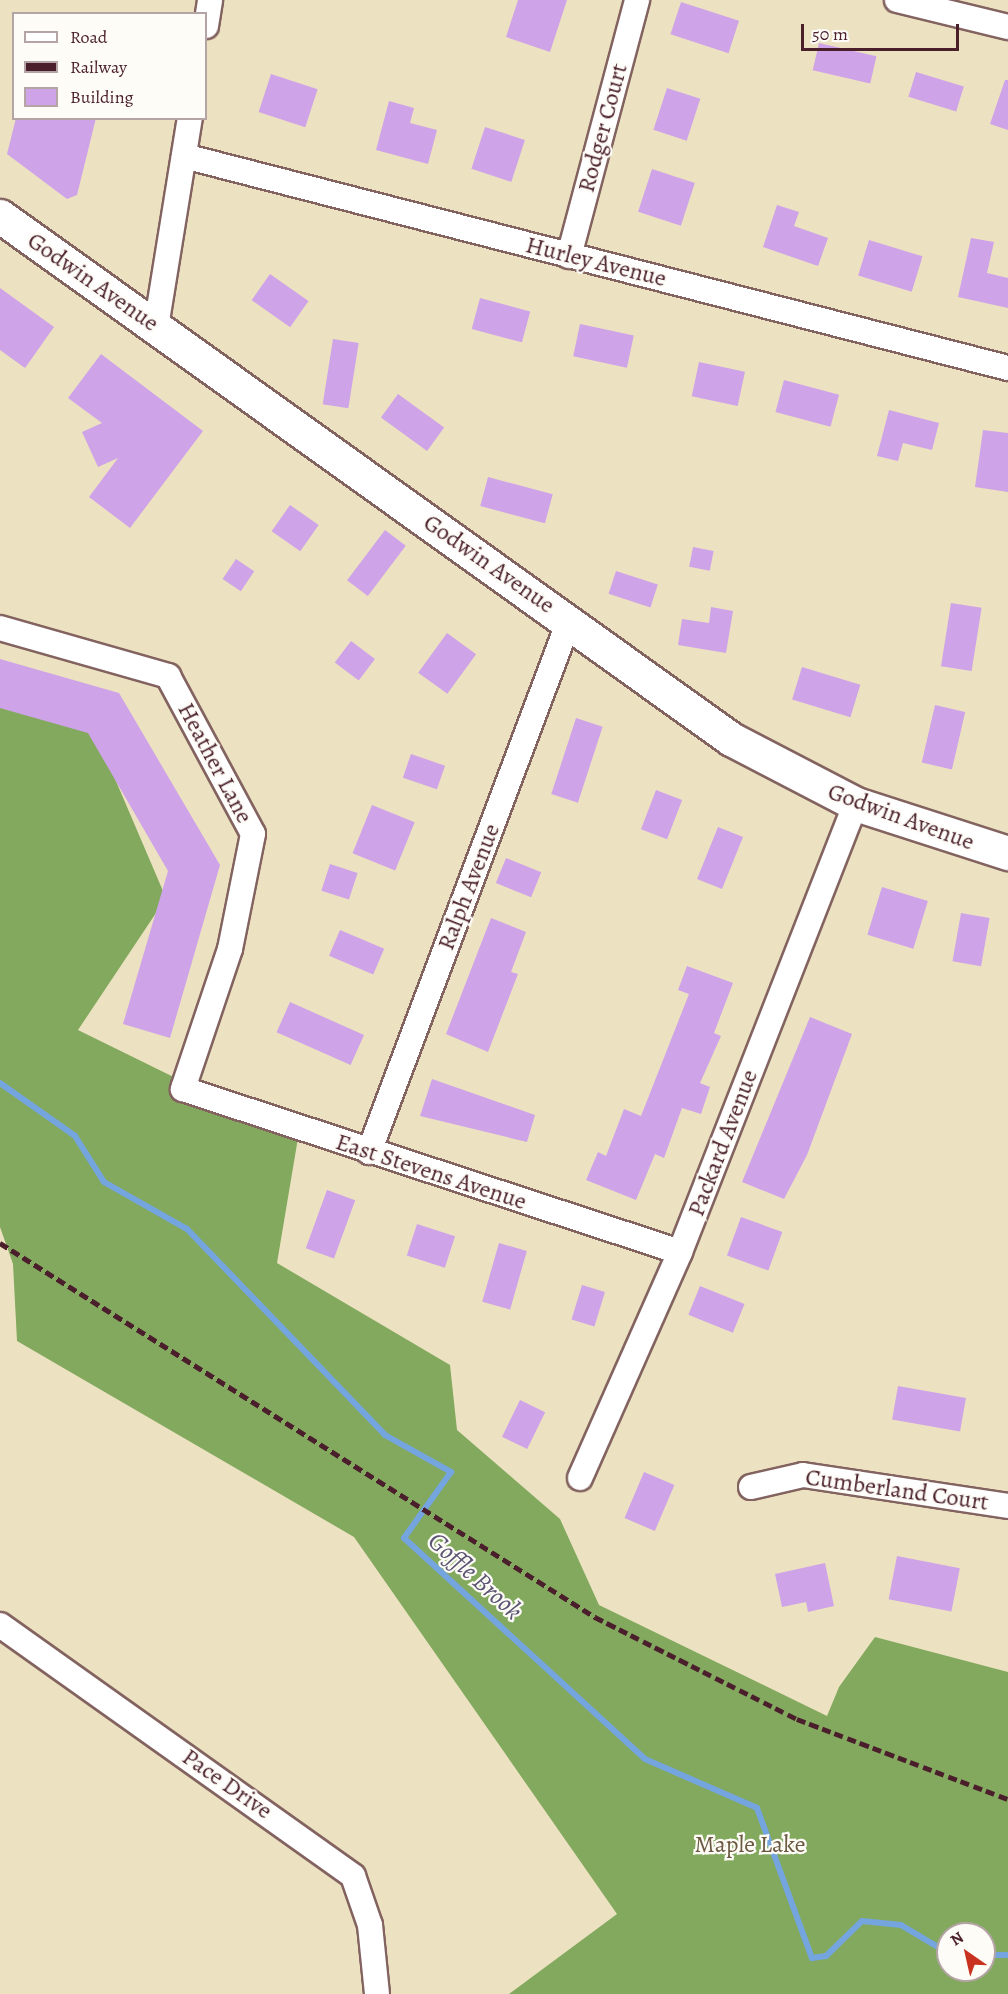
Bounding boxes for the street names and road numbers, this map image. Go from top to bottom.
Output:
street label: Rodger Court [572,60,634,196]
street label: Godwin Avenue [22,226,164,338]
street label: Hurley Avenue [523,231,669,293]
street label: Godwin Avenue [418,508,560,620]
street label: Heather Lane [171,698,259,828]
street label: Godwin Avenue [824,777,978,857]
street label: Ralph Avenue [432,820,506,954]
street label: Packard Avenue [682,1066,764,1220]
street label: East Stevens Avenue [332,1128,530,1216]
street label: Cumberland Court [804,1463,990,1517]
street label: Pace Drive [177,1743,277,1825]

